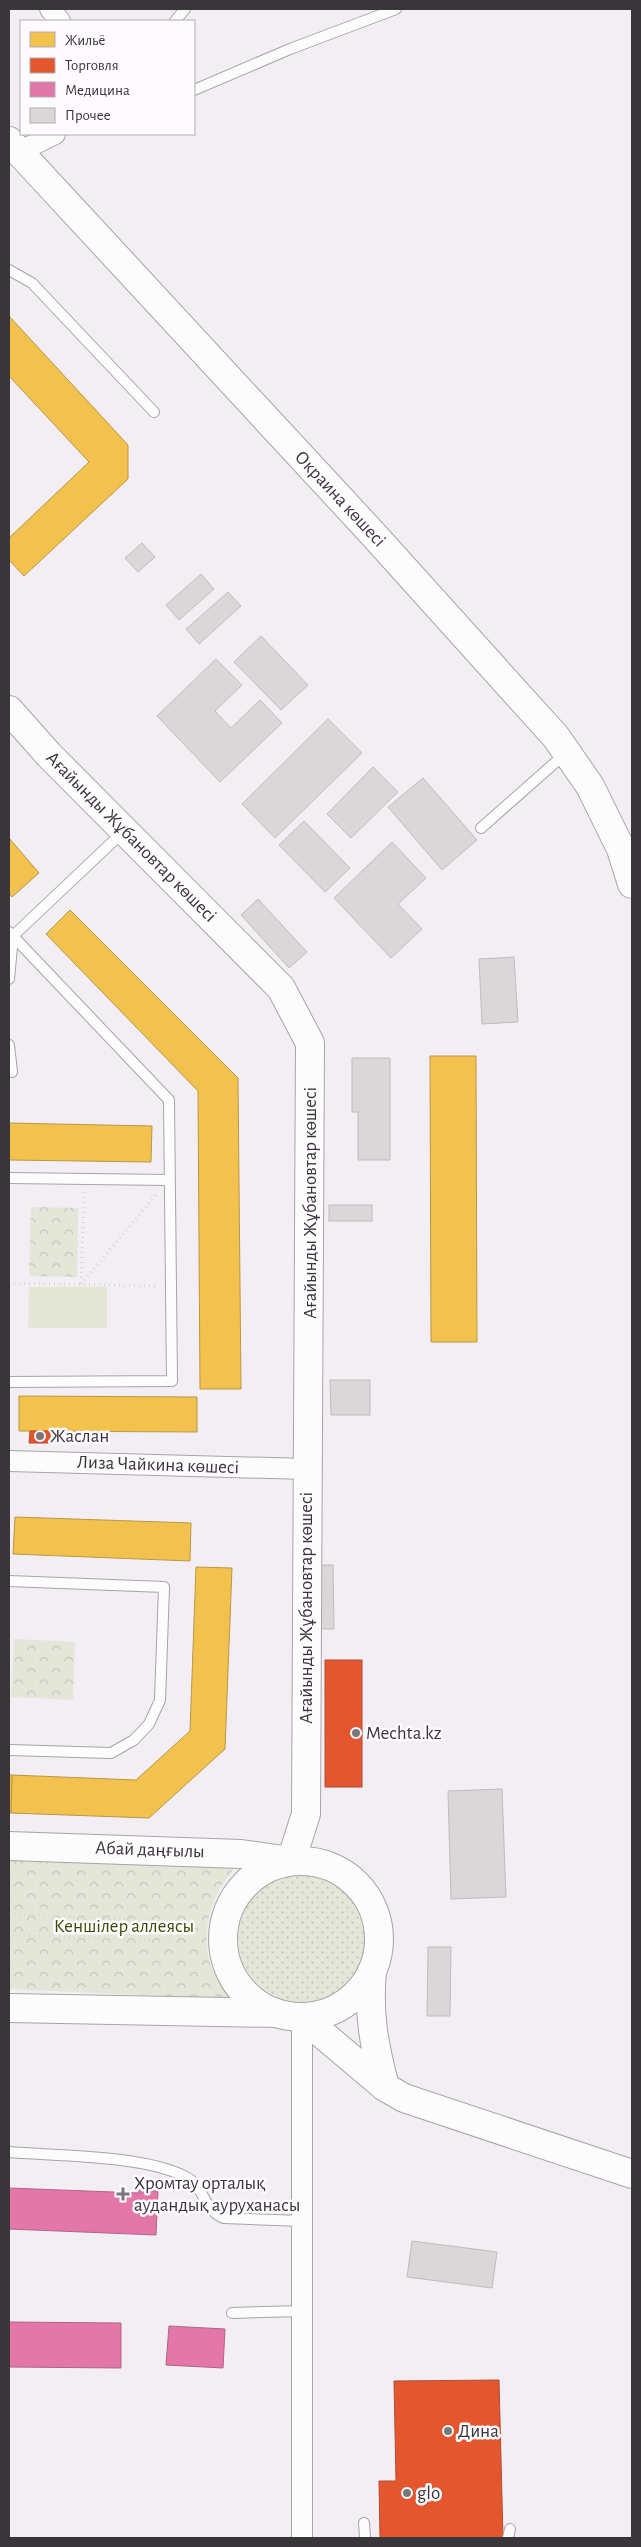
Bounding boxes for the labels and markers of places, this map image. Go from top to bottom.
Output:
place label: Жаслан [50,1427,109,1446]
marker: Жаслан [34,1430,46,1442]
place label: Mechta.kz [366,1724,442,1743]
marker: Mechta.kz [350,1727,362,1739]
place label: Хромтау орталық аудандық ауруханасы [134,2174,300,2215]
marker: Хромтау орталық аудандық ауруханасы [116,2187,130,2201]
place label: Дина [458,2422,499,2441]
marker: Дина [442,2425,454,2437]
place label: glo [417,2484,440,2503]
marker: glo [401,2487,413,2499]

